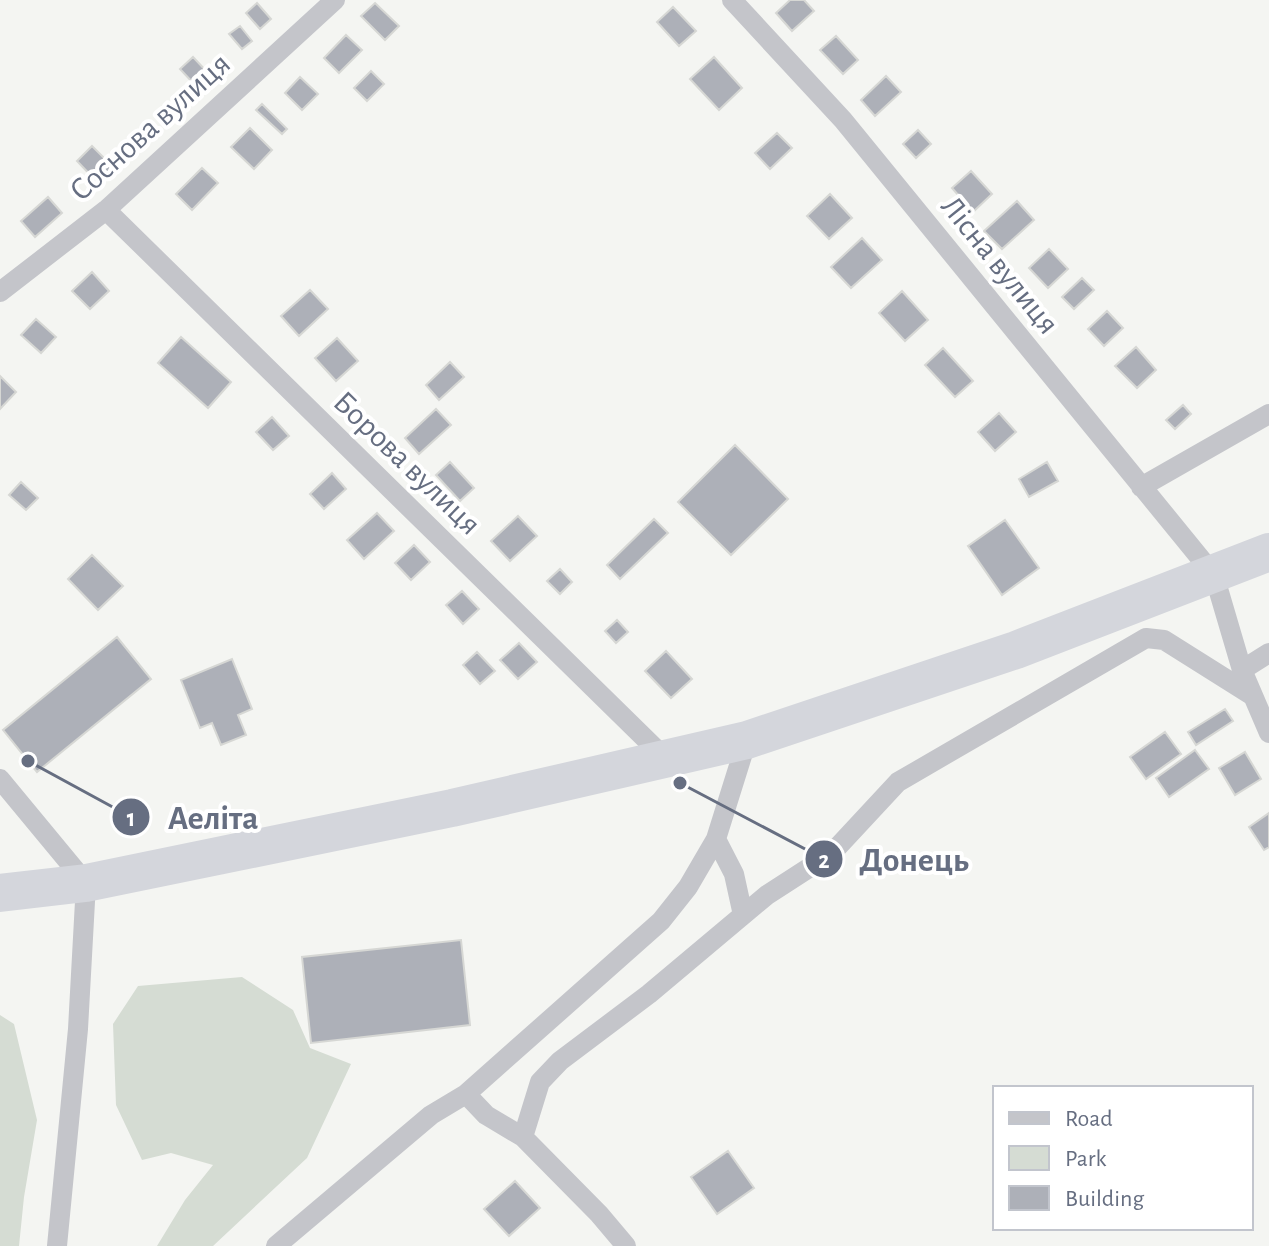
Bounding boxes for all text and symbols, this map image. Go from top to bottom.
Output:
street label: Соснова вулиця [64,47,236,207]
street label: Лісна вулиця [935,190,1065,340]
street label: Борова вулиця [327,385,487,541]
callout: Аеліта [111,788,274,846]
text: Аеліта [168,802,258,836]
text: 1 [127,807,135,831]
callout: Донець [804,830,985,888]
text: Донець [859,844,969,878]
text: 2 [818,849,830,873]
legend [993,1086,1253,1230]
text: Road [1065,1107,1113,1131]
text: Park [1065,1147,1106,1171]
text: Building [1065,1187,1144,1211]

